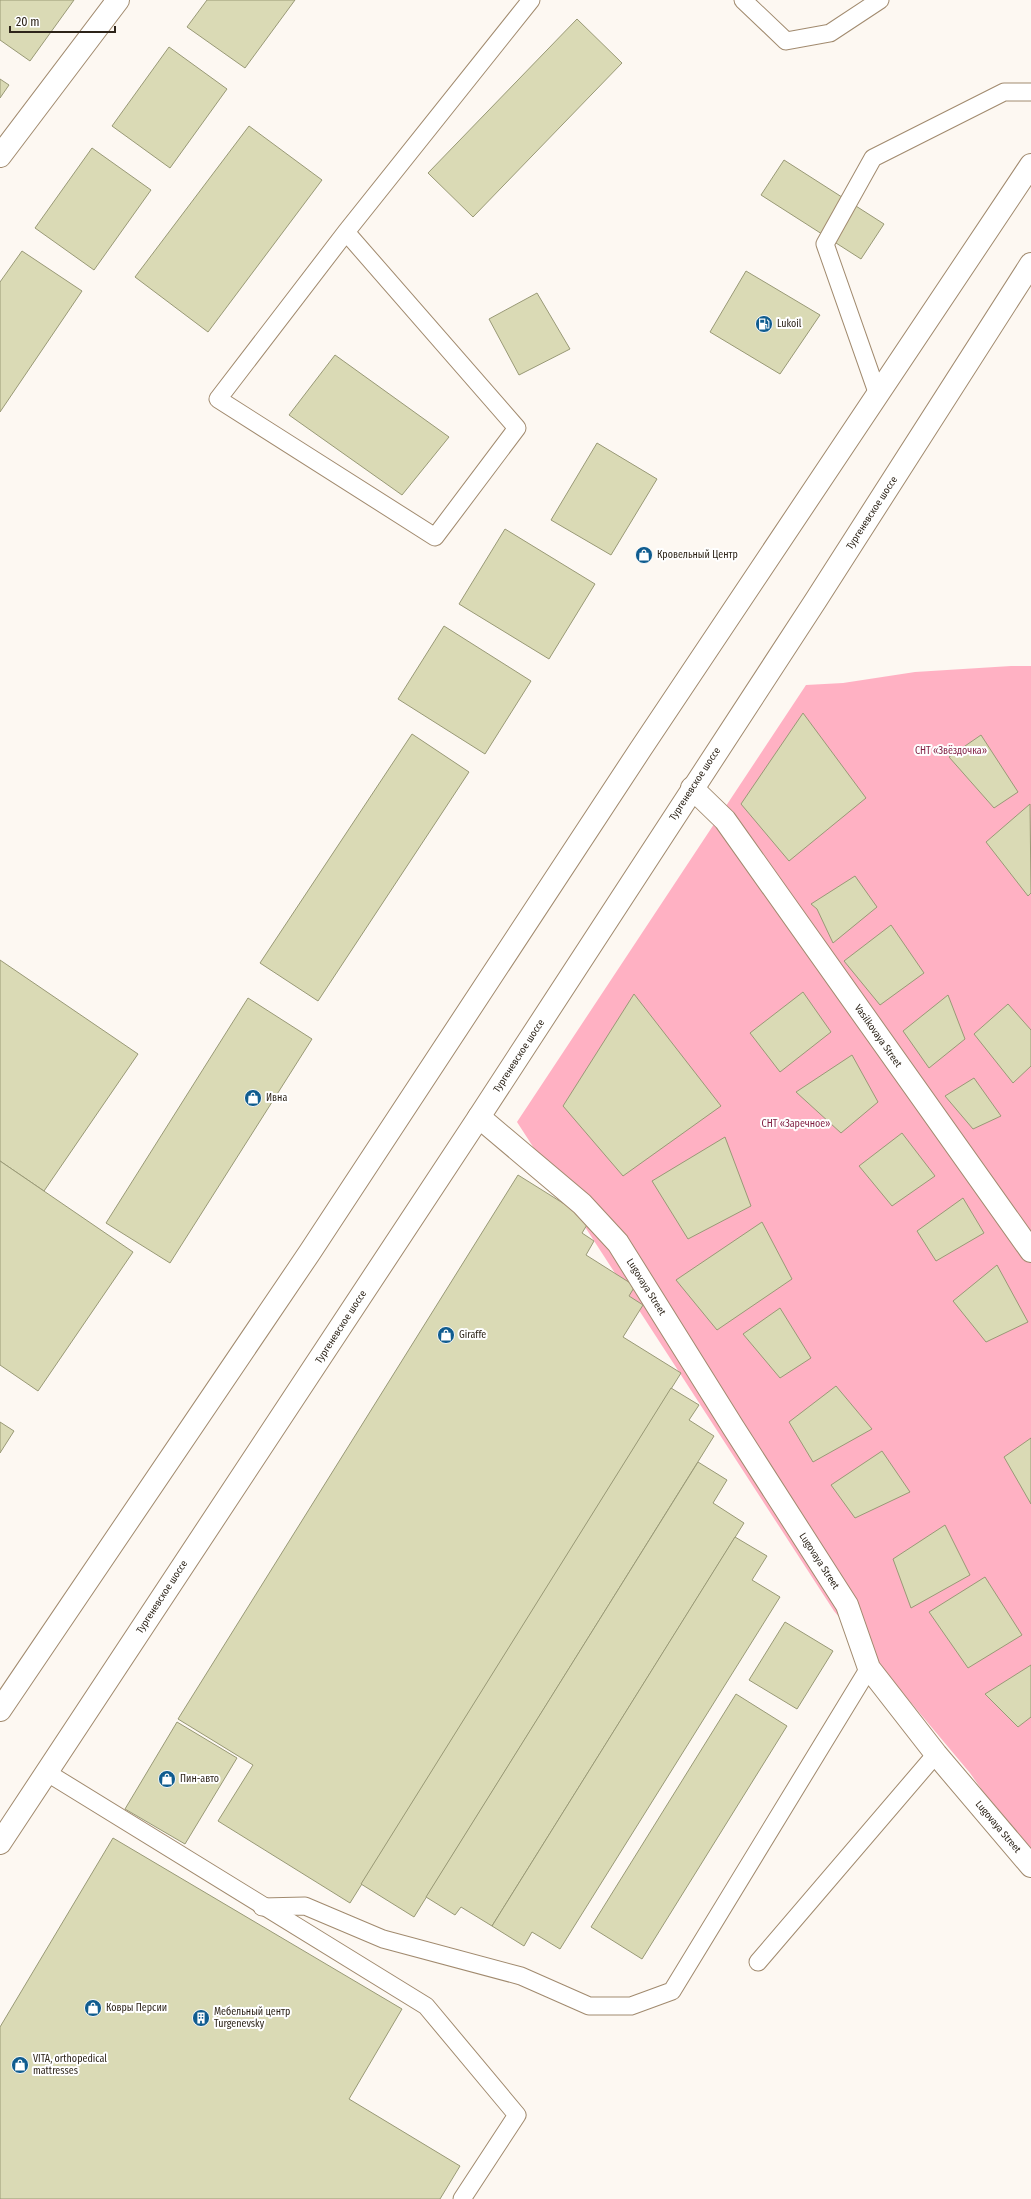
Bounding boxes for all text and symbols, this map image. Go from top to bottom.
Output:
scale bar [10,8,115,34]
text: 20 m [16,15,40,29]
fuel station icon: Lukoil [754,314,774,334]
place label: Lukoil [777,318,802,330]
street label: Тургеневское шоссе [844,474,900,552]
shop icon: Кровельный Центр [634,545,654,565]
place label: Кровельный Центр [657,549,738,561]
street label: Тургеневское шоссе [667,745,723,823]
park label: СНТ «Звёздочка» [915,745,987,757]
street label: Vasilkovaya Street [852,1002,905,1070]
street label: Тургеневское шоссе [491,1017,547,1095]
shop icon: Ивна [243,1088,263,1108]
place label: Ивна [266,1092,287,1104]
park label: СНТ «Заречное» [762,1118,830,1130]
street label: Lugovaya Street [624,1256,669,1318]
street label: Тургеневское шоссе [313,1288,369,1366]
shop icon: Giraffe [436,1325,456,1345]
place label: Giraffe [459,1329,486,1341]
street label: Lugovaya Street [796,1531,842,1592]
street label: Тургеневское шоссе [134,1558,190,1636]
shop icon: Пин-авто [157,1769,177,1789]
place label: Пин-авто [180,1773,219,1785]
street label: Lugovaya Street [973,1798,1024,1856]
shop icon: Ковры Персии [83,1998,103,2018]
place label: Ковры Персии [106,2002,167,2014]
place label: Мебельный центр Turgenevsky [214,2006,290,2030]
building icon: Мебельный центр Turgenevsky [191,2008,211,2028]
place label: VITA, orthopedical mattresses [33,2053,107,2077]
shop icon: VITA, orthopedical mattresses [10,2055,30,2075]

